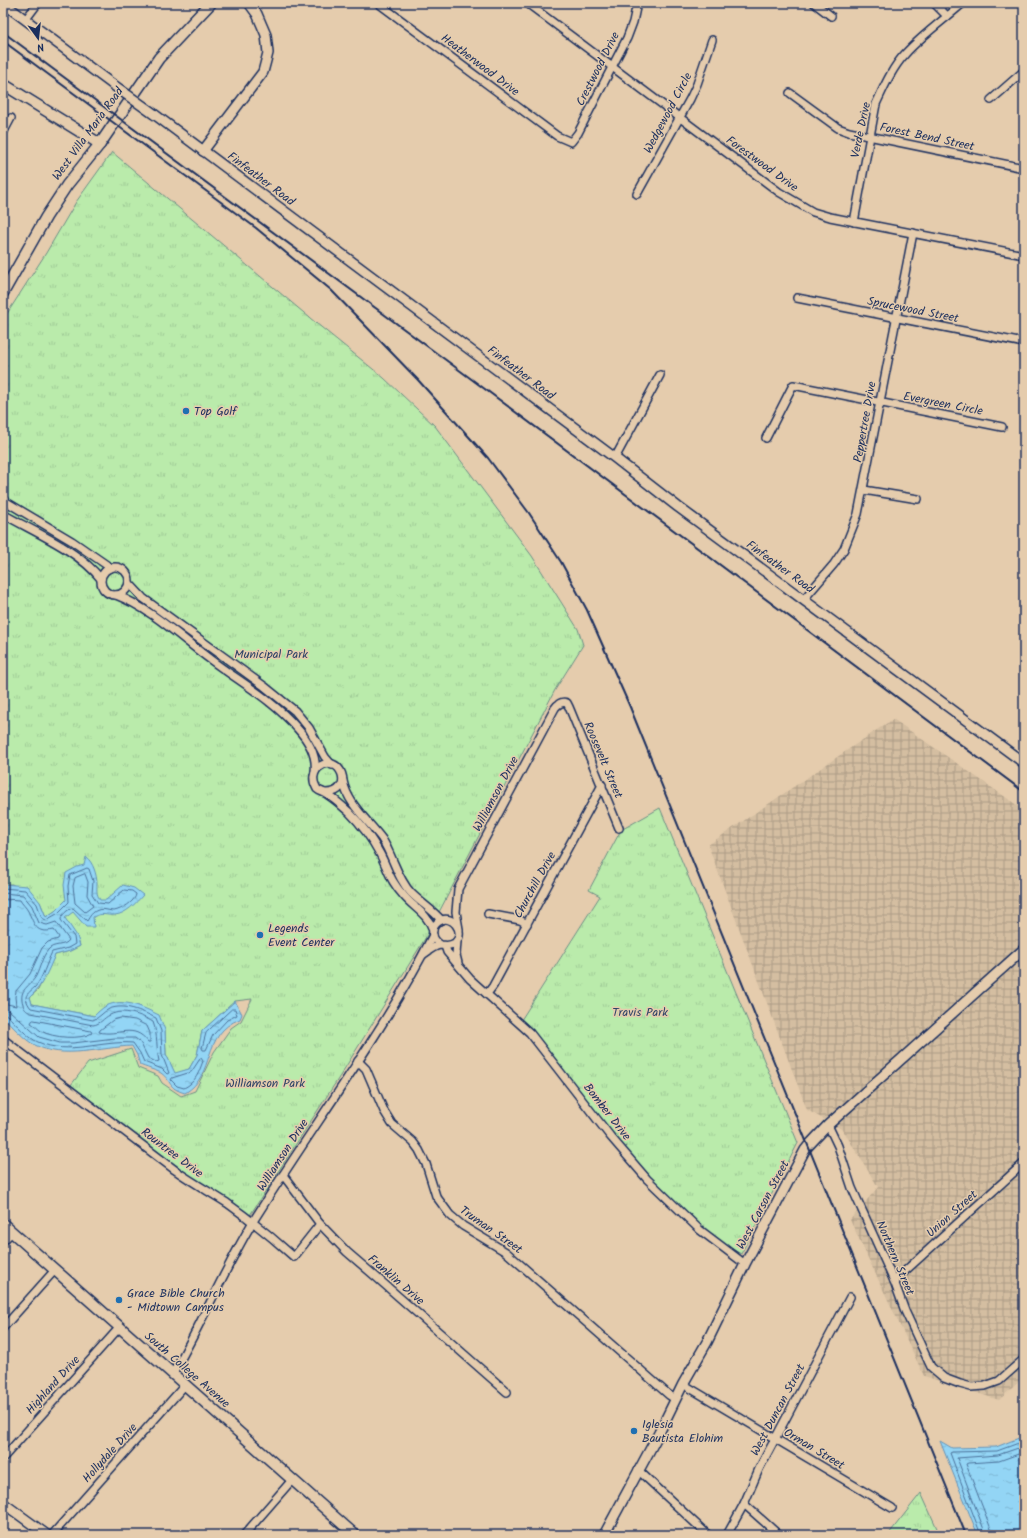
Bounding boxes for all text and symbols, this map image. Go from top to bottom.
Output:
north arrow [18,18,58,58]
street label: Crestwood Drive [571,28,625,109]
street label: Heatherwood Drive [437,29,524,101]
text: N [35,37,46,56]
street label: Wedgewood Circle [639,69,698,157]
street label: West Villa Maria Road [48,83,129,185]
street label: Verde Drive [846,100,876,160]
street label: Forest Bend Street [878,118,976,156]
street label: Forestwood Drive [722,131,803,197]
street label: Finfeather Road [223,147,300,211]
street label: Sprucewood Street [866,292,961,328]
street label: Finfeather Road [483,341,560,405]
street label: Peppertree Drive [849,379,882,464]
street label: Evergreen Circle [902,387,985,421]
place label: Top Golf [194,402,238,421]
marker: Top Golf [181,406,191,416]
street label: Finfeather Road [742,536,819,599]
park label: Municipal Park [234,645,308,664]
street label: Roosevelt Street [578,719,628,802]
street label: Williamson Drive [468,752,524,835]
street label: Churchill Drive [509,848,561,922]
place label: Legends Event Center [268,919,335,952]
marker: Legends Event Center [255,930,265,940]
park label: Travis Park [612,1003,668,1022]
park label: Williamson Park [225,1074,305,1093]
street label: Bomber Drive [579,1079,636,1145]
street label: Williamson Drive [252,1115,314,1195]
street label: Rountree Drive [137,1123,208,1183]
street label: West Carson Street [732,1157,795,1253]
street label: Union Street [922,1185,982,1242]
street label: Truman Street [456,1201,527,1259]
street label: Northern Street [871,1218,919,1299]
street label: Franklin Drive [363,1250,429,1311]
place label: Grace Bible Church - Midtown Campus [127,1284,225,1317]
marker: Grace Bible Church - Midtown Campus [114,1295,124,1305]
street label: South College Avenue [140,1327,235,1413]
street label: Highland Drive [21,1351,85,1419]
street label: West Duncan Street [746,1360,810,1459]
place label: Iglesia Bautista Elohim [642,1415,723,1448]
street label: Hollydale Drive [78,1418,142,1487]
street label: Orman Street [780,1423,848,1475]
marker: Iglesia Bautista Elohim [629,1426,639,1436]

